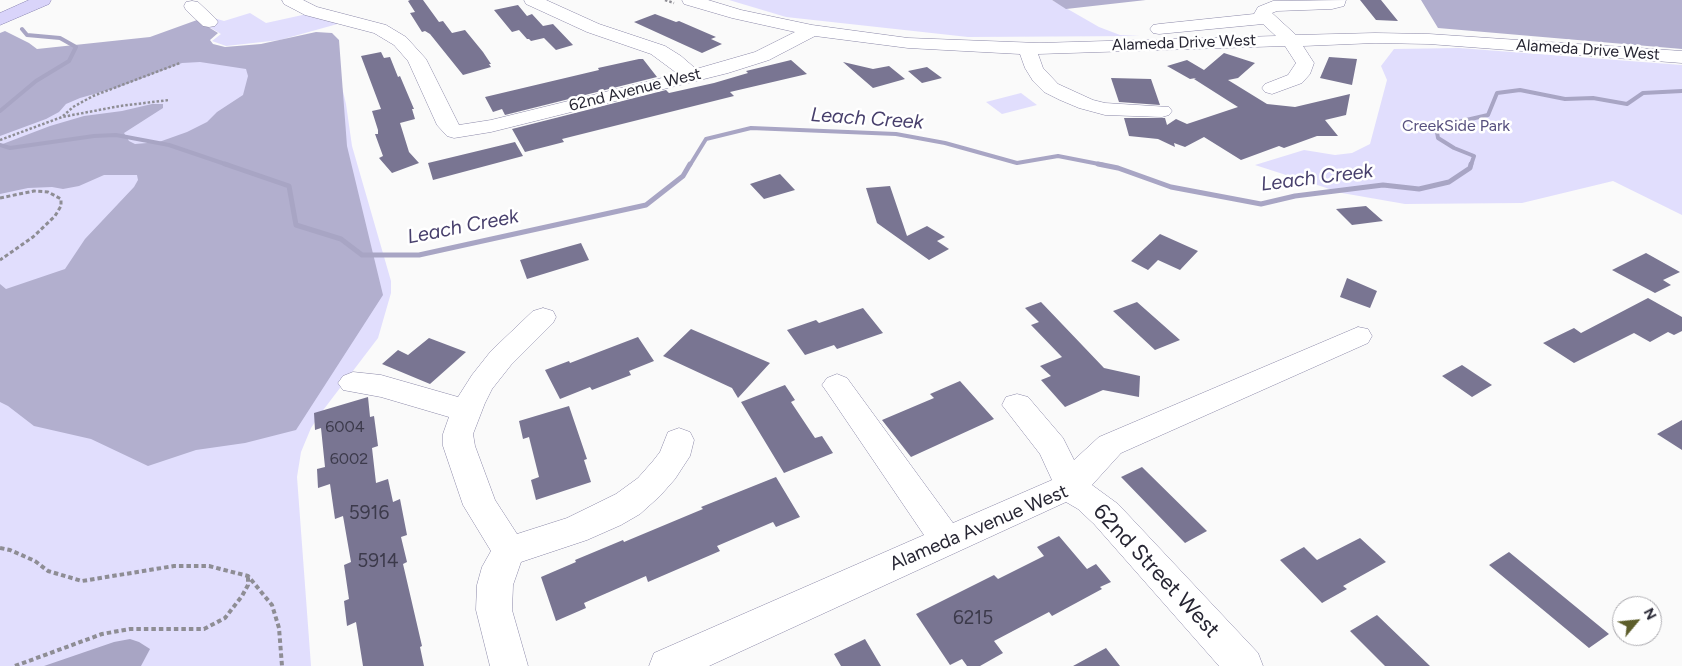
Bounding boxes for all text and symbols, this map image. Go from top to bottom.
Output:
street label: Alameda Drive West [1112,31,1256,55]
street label: Alameda Drive West [1515,35,1661,65]
street label: 62nd Avenue West [567,64,703,116]
water label: Leach Creek [810,103,924,135]
park label: CreekSide Park [1402,116,1510,136]
water label: Leach Creek [1260,159,1374,197]
water label: Leach Creek [405,204,521,250]
house number: 6004 [325,417,365,437]
house number: 6002 [330,449,368,469]
street label: Alameda Avenue West [886,480,1072,576]
street label: 62nd Street West [1087,499,1225,643]
house number: 5916 [349,502,389,524]
house number: 5914 [357,550,399,572]
north arrow [1612,596,1662,646]
text: N [1640,605,1660,623]
house number: 6215 [953,607,993,629]

